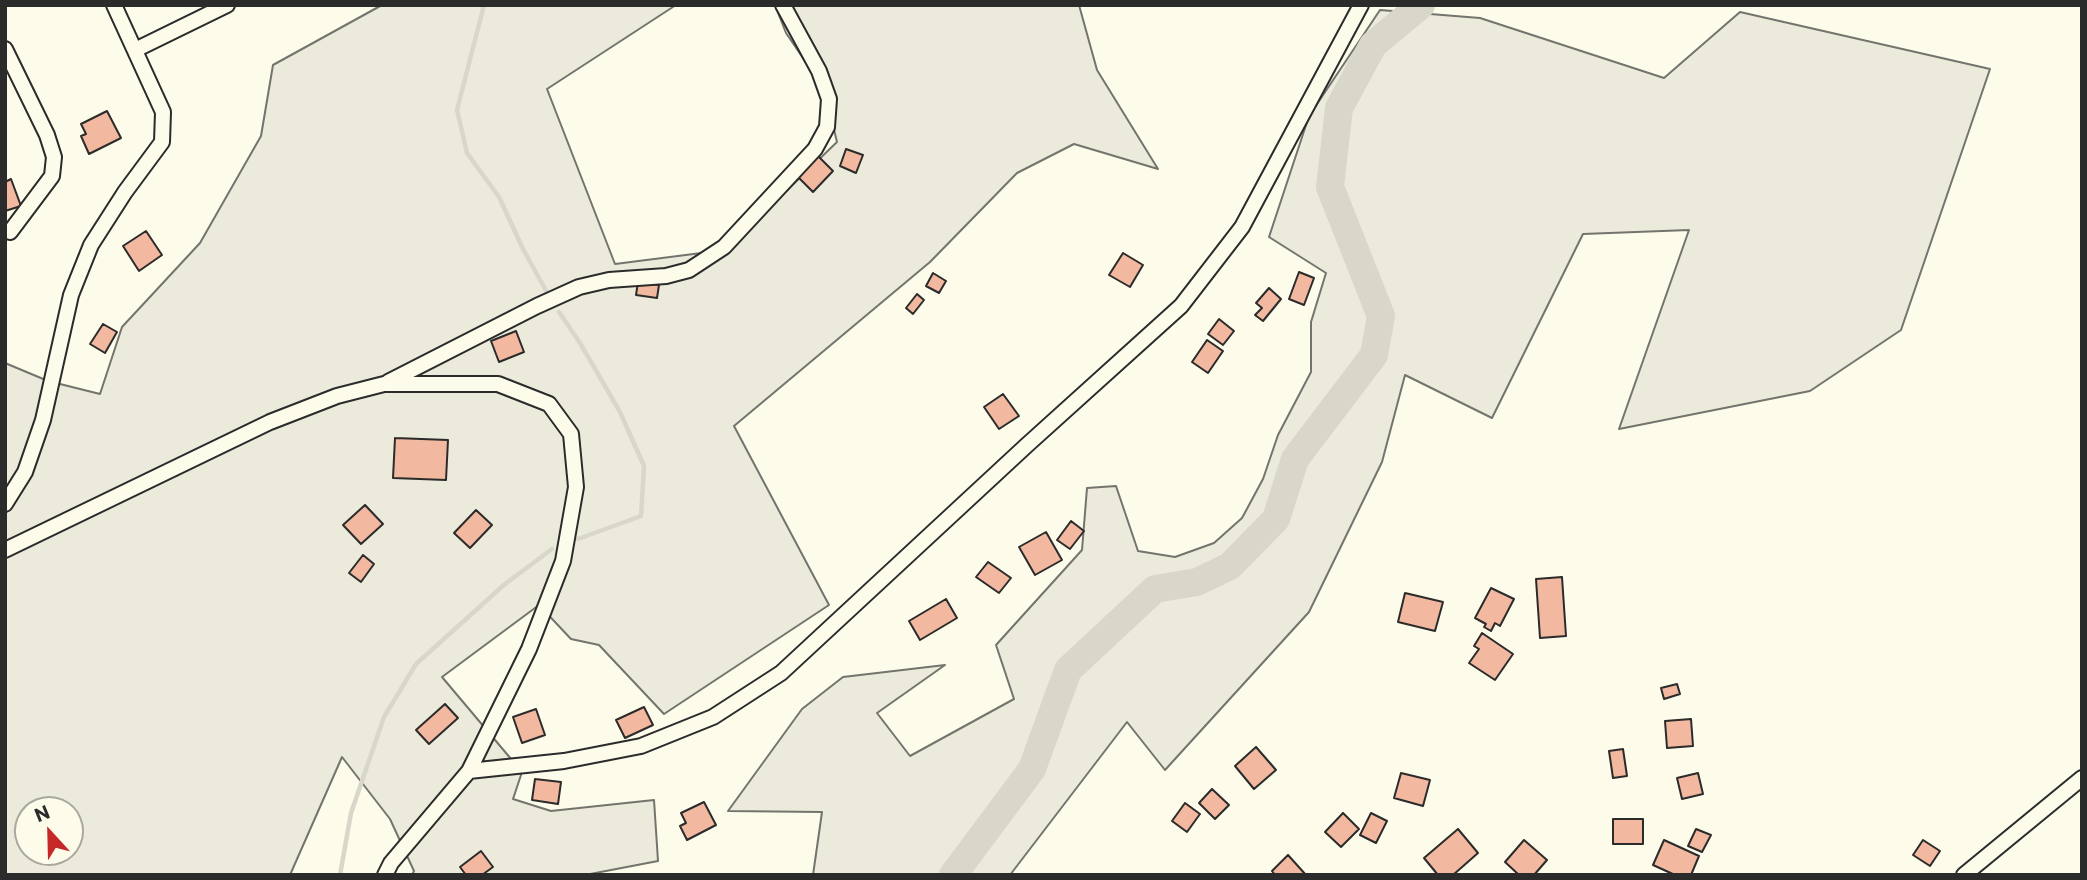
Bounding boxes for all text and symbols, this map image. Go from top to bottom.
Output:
north arrow [14,796,84,866]
text: N [31,800,53,826]

